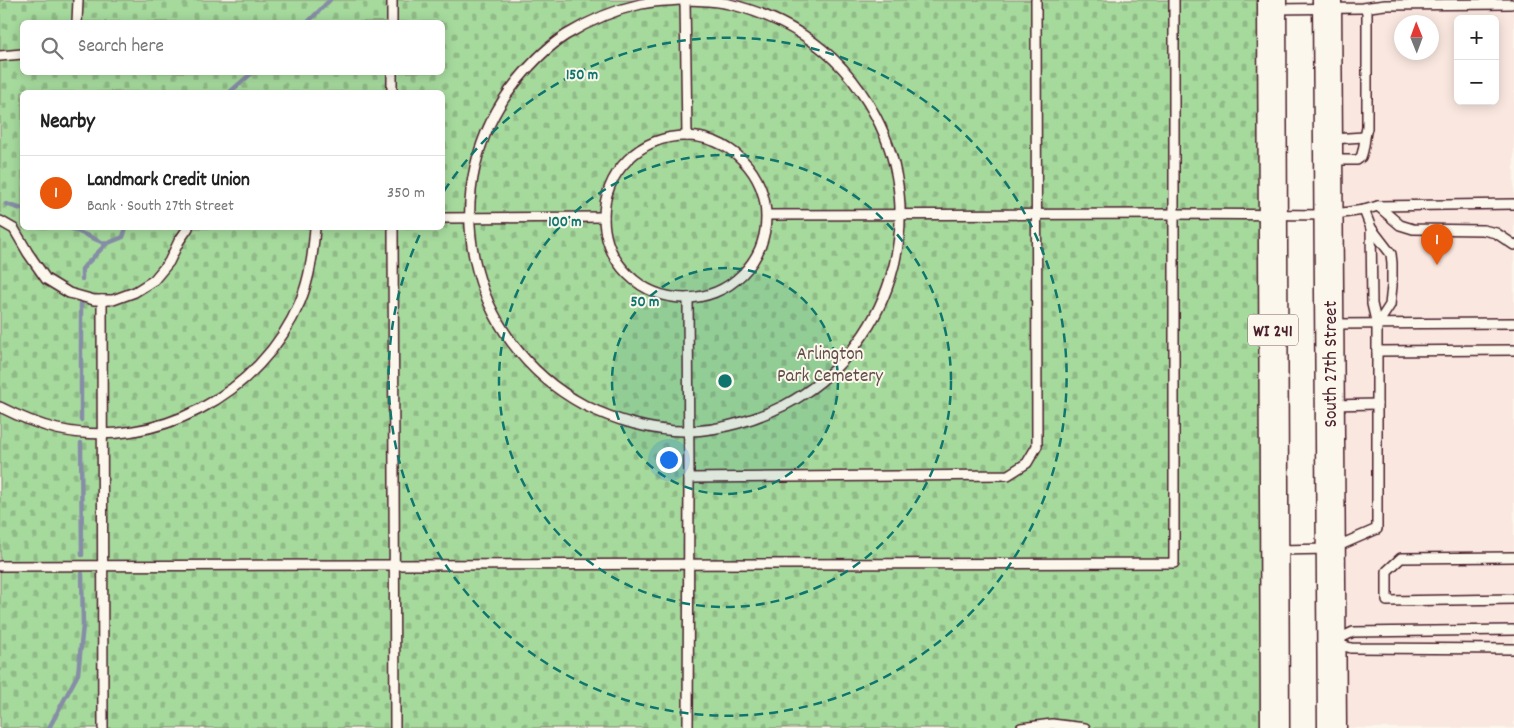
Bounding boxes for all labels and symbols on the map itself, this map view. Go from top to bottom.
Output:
north arrow [1394,15,1439,60]
text: 150 m [566,65,598,87]
text: 100 m [548,212,582,234]
pin: 1 [1421,224,1453,265]
text: 50 m [631,292,659,314]
street label: South 27th Street [1319,301,1346,427]
road number: WI 241 [1248,314,1298,346]
park label: Arlington Park Cemetery [777,342,883,391]
centre of rings [716,372,734,390]
your location [656,447,682,473]

